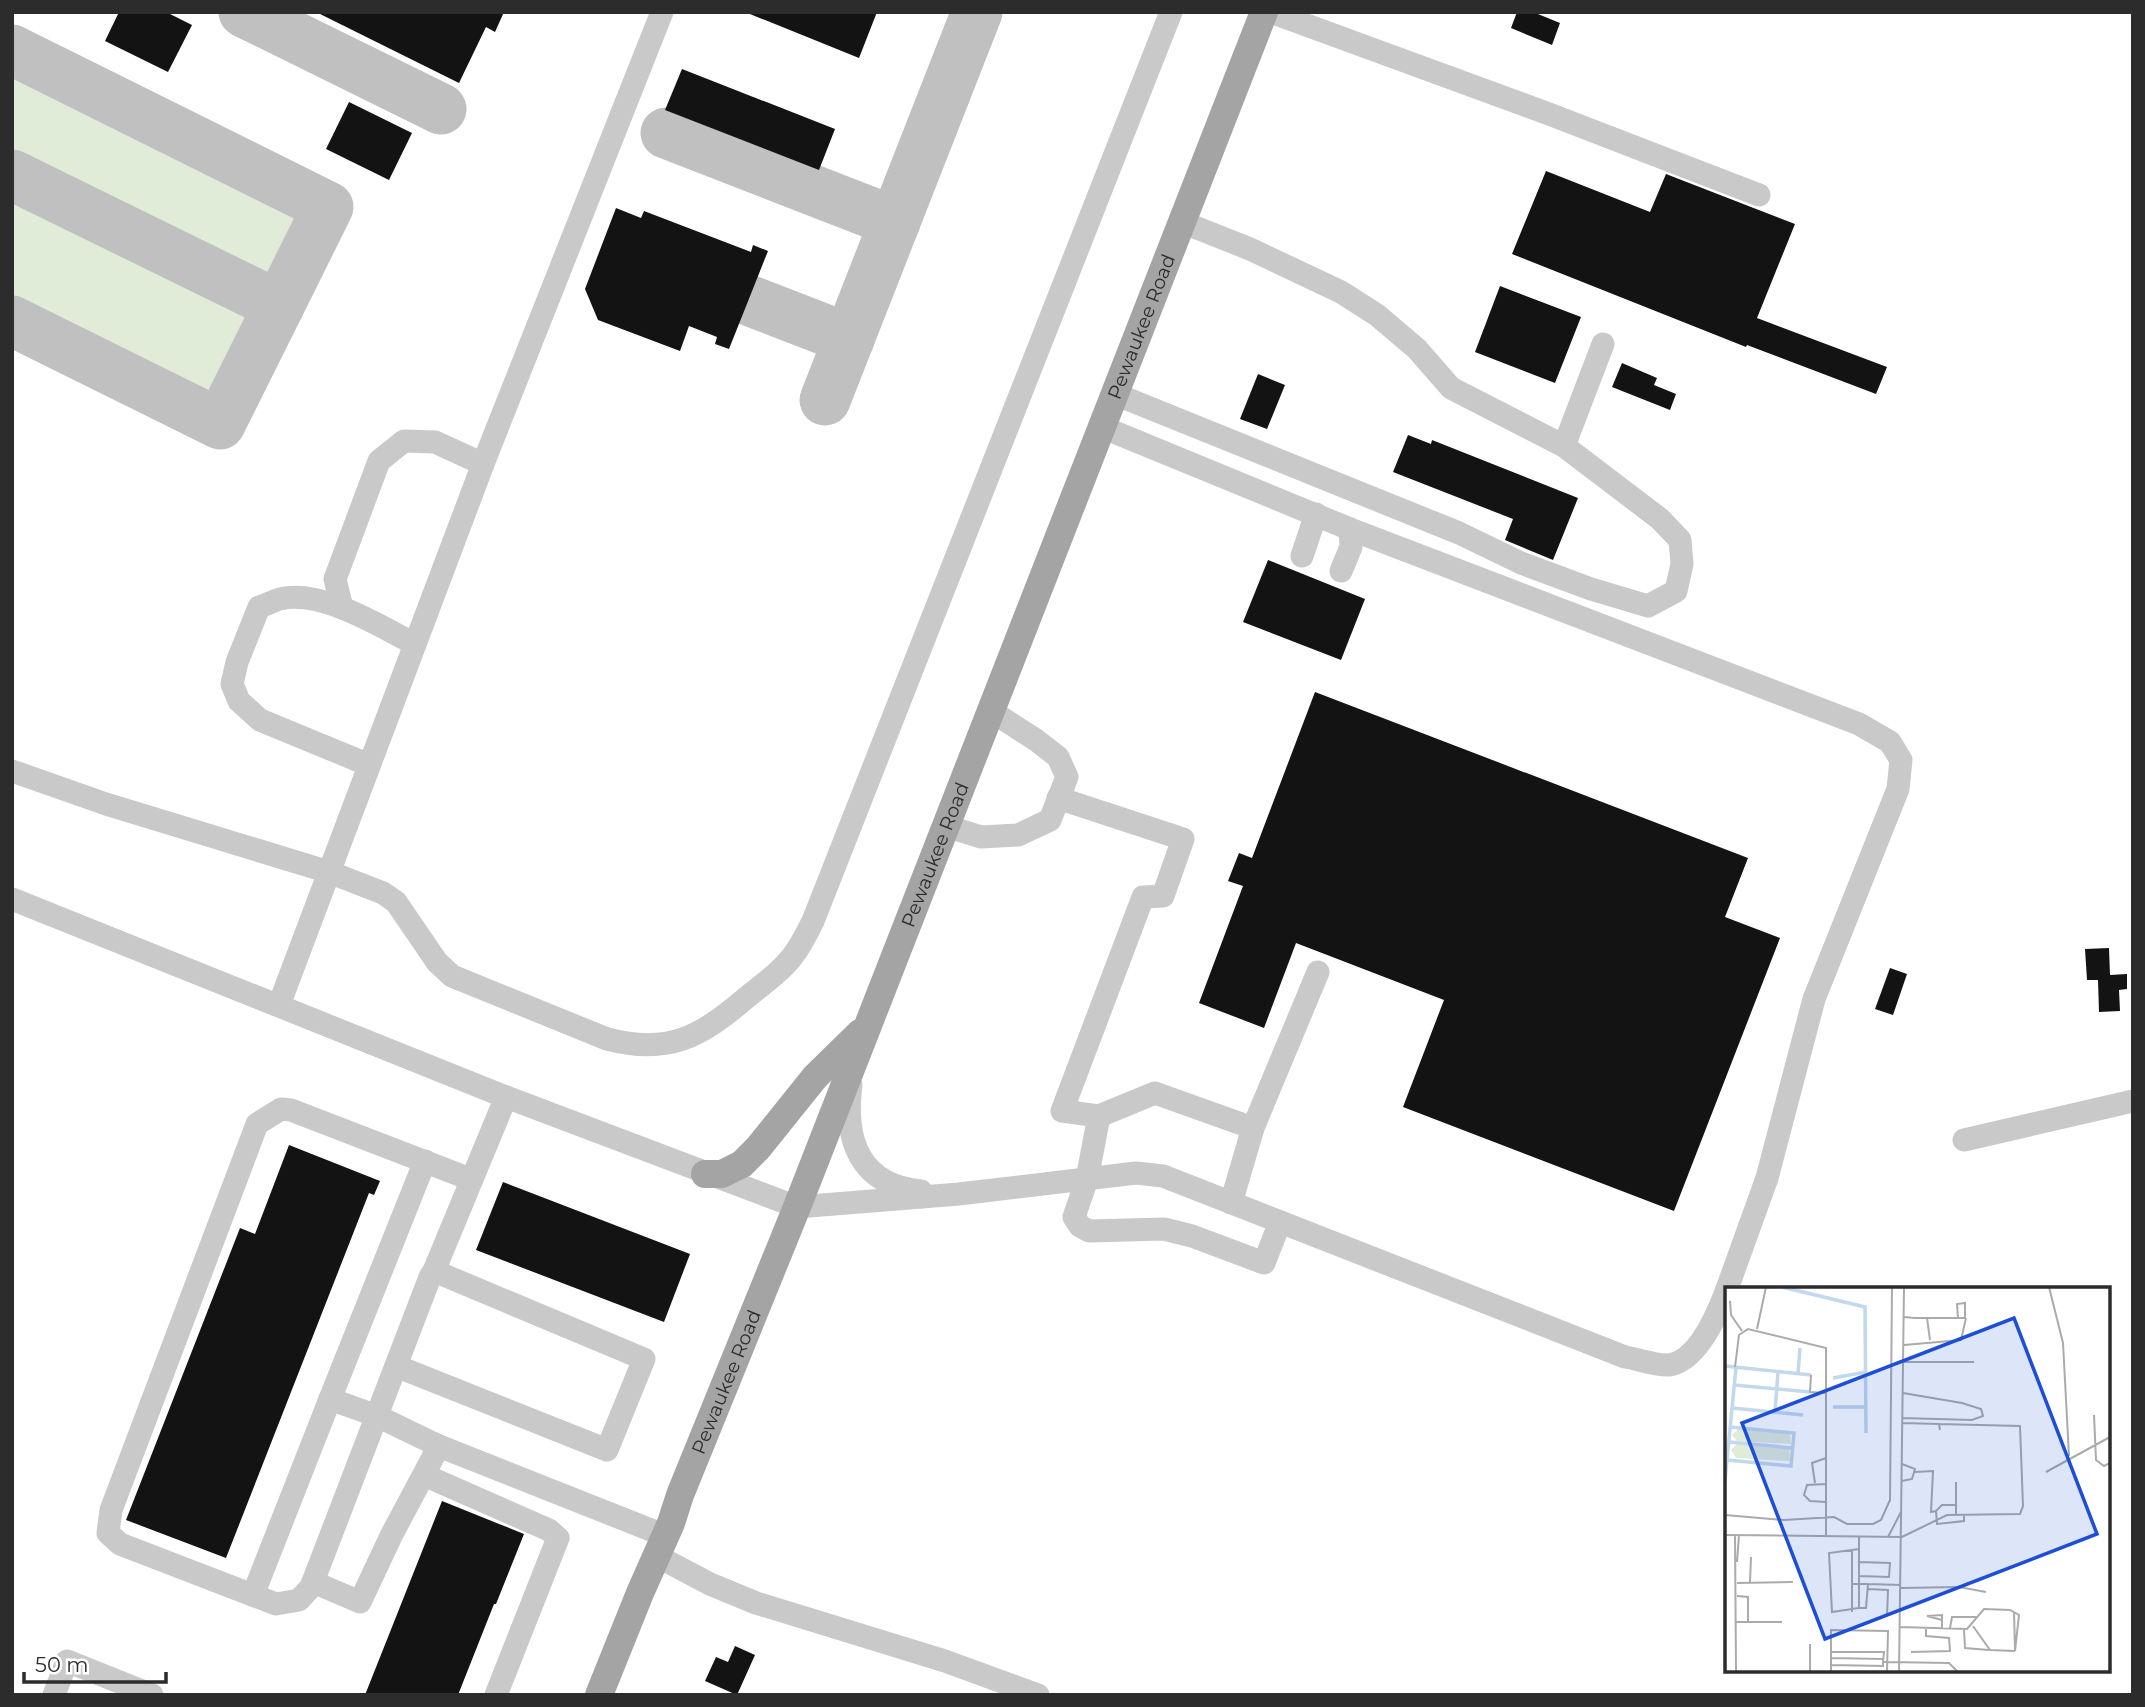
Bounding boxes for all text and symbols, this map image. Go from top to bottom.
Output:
street label: Pewaukee Road [1102,251,1180,402]
street label: Pewaukee Road [896,779,973,930]
inset map [1725,1287,2110,1672]
street label: Pewaukee Road [686,1306,766,1457]
scale bar [24,1640,166,1684]
text: 50 m [35,1652,89,1677]

